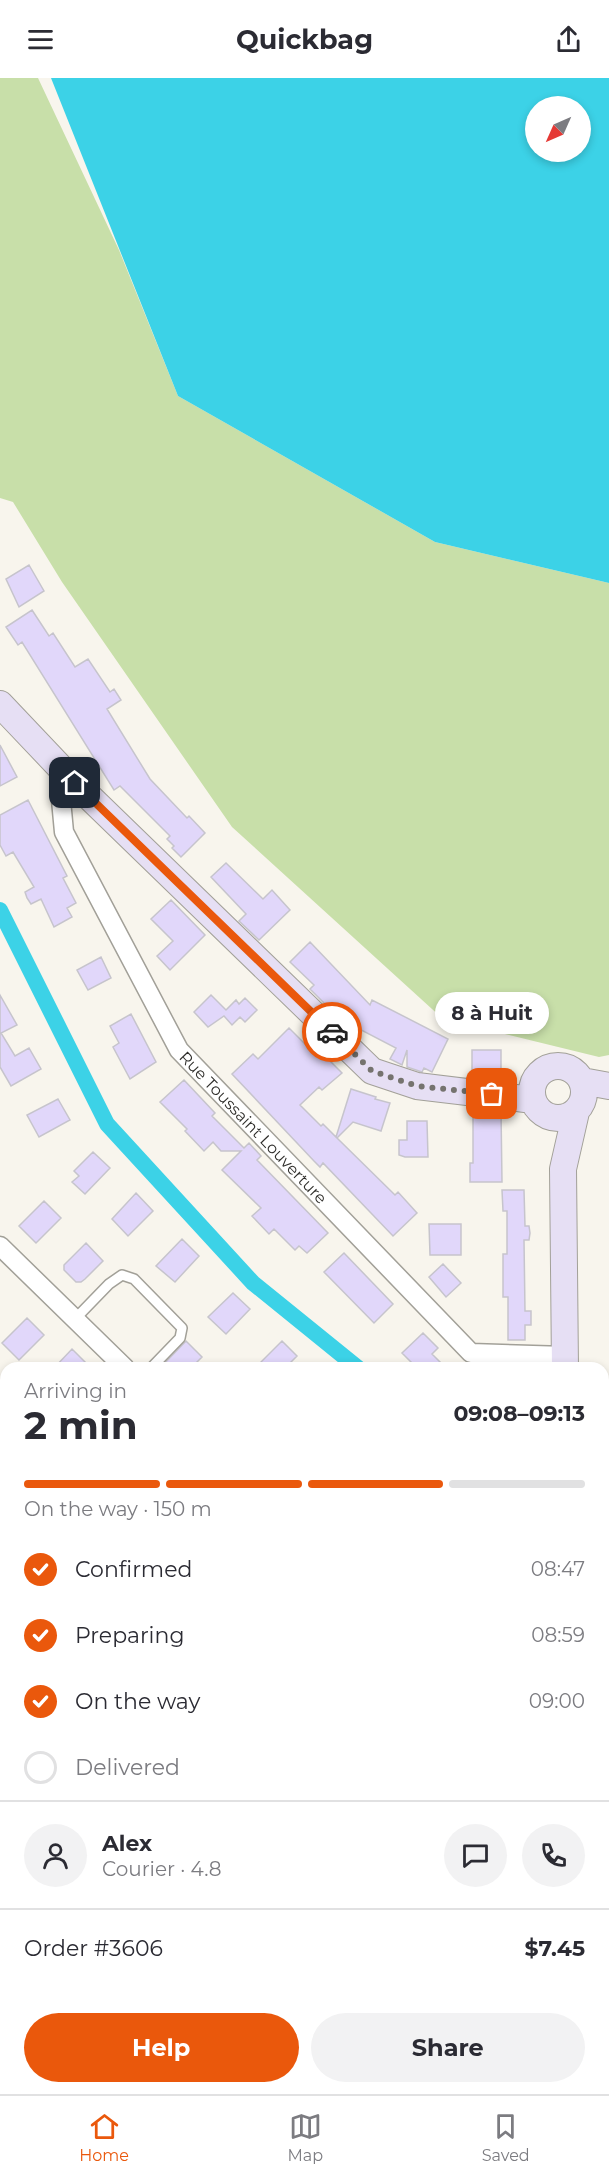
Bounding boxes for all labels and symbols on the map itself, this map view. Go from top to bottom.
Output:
north arrow [525,96,591,162]
pin [49,757,100,808]
callout: 8 à Huit [435,992,549,1034]
courier [302,1002,362,1062]
street label: Rue Toussaint Louverture [175,1048,331,1208]
pin [466,1068,517,1119]

